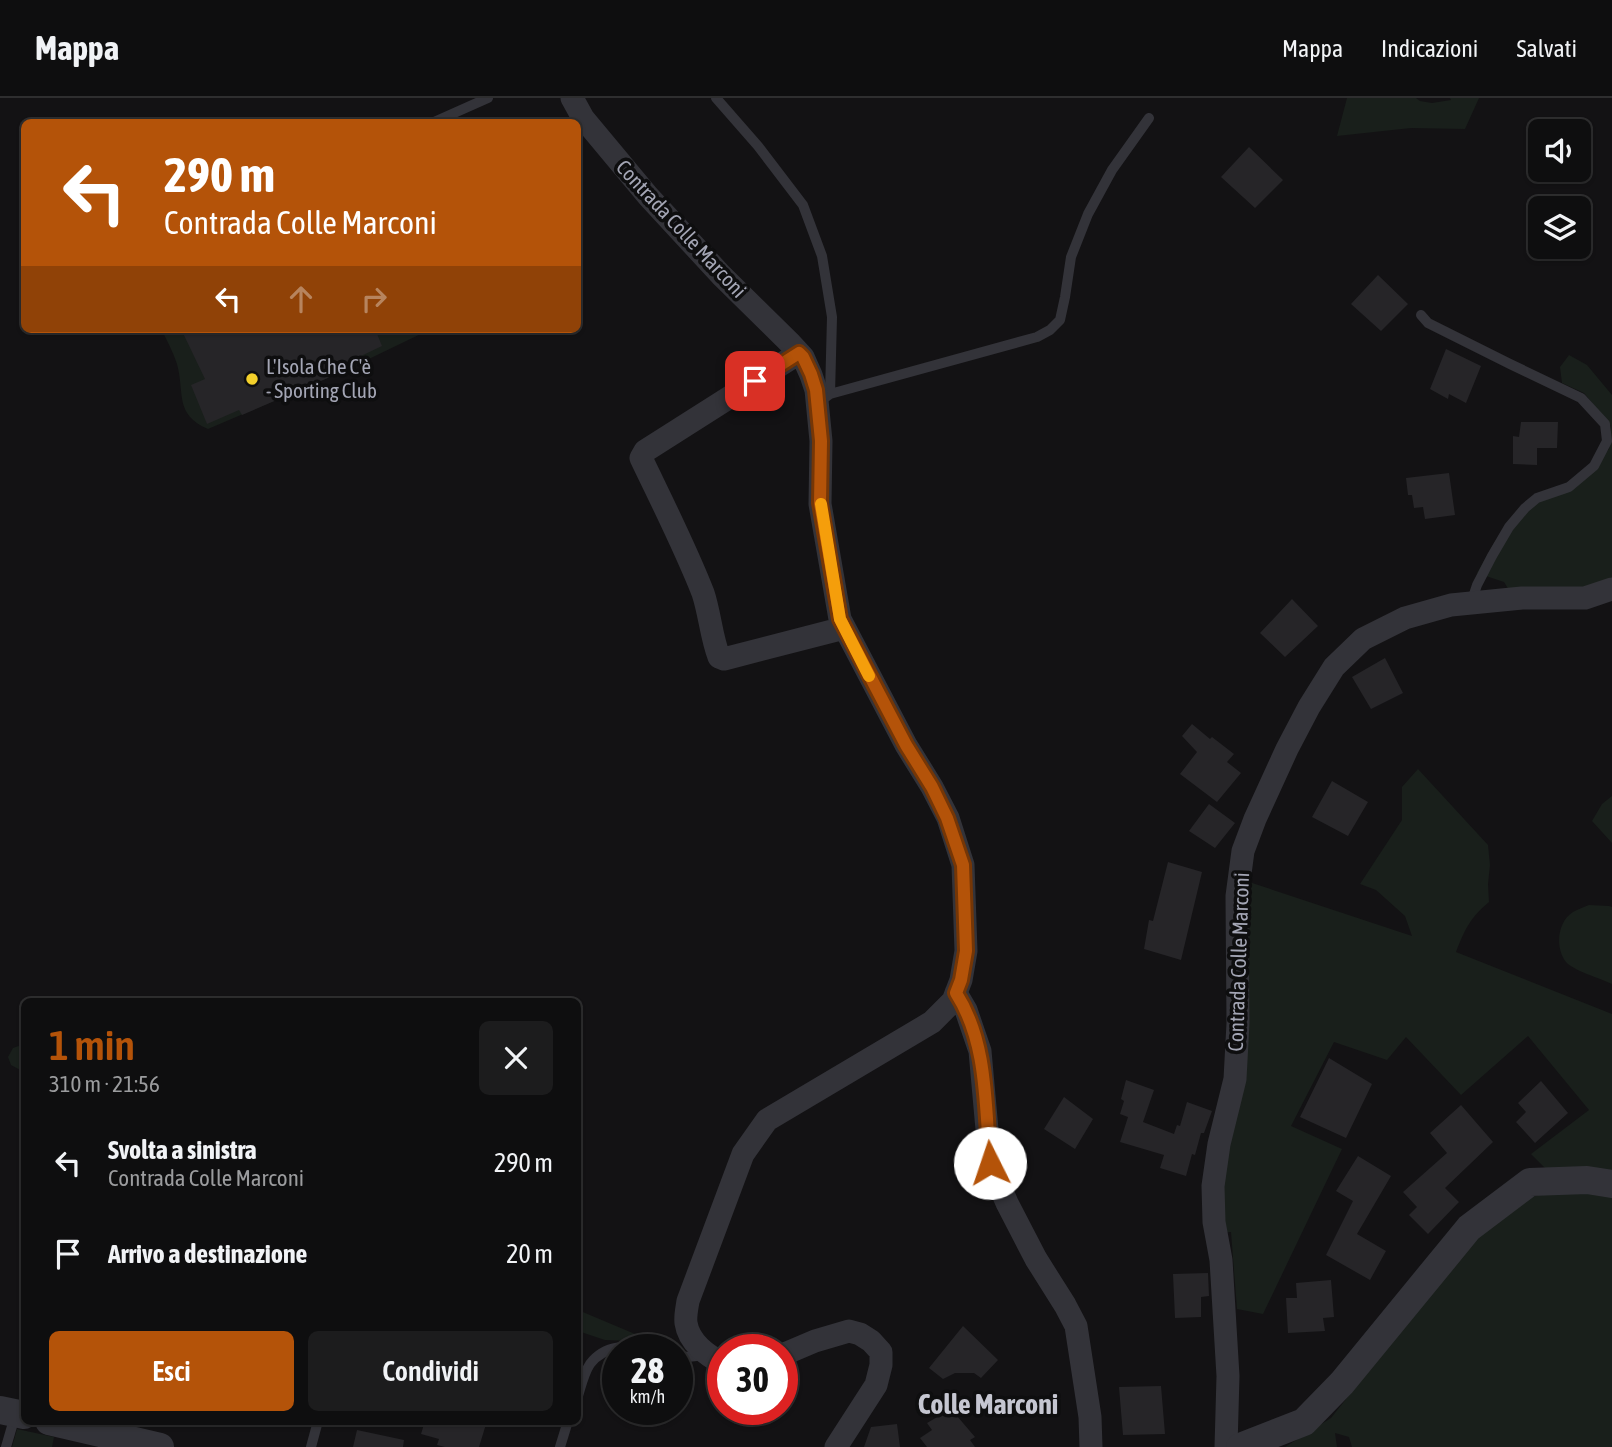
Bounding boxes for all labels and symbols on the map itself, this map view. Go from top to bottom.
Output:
street label: Contrada Colle Marconi [612,155,752,302]
pin [725,351,785,411]
place label: L'Isola Che C'è - Sporting Club [266,354,377,402]
marker: L'Isola Che C'è - Sporting Club [244,371,260,387]
street label: Contrada Colle Marconi [1223,872,1253,1052]
position arrow [953,1126,1027,1200]
speed limit sign: 30 [707,1334,798,1425]
district label: Colle Marconi [918,1388,1058,1420]

